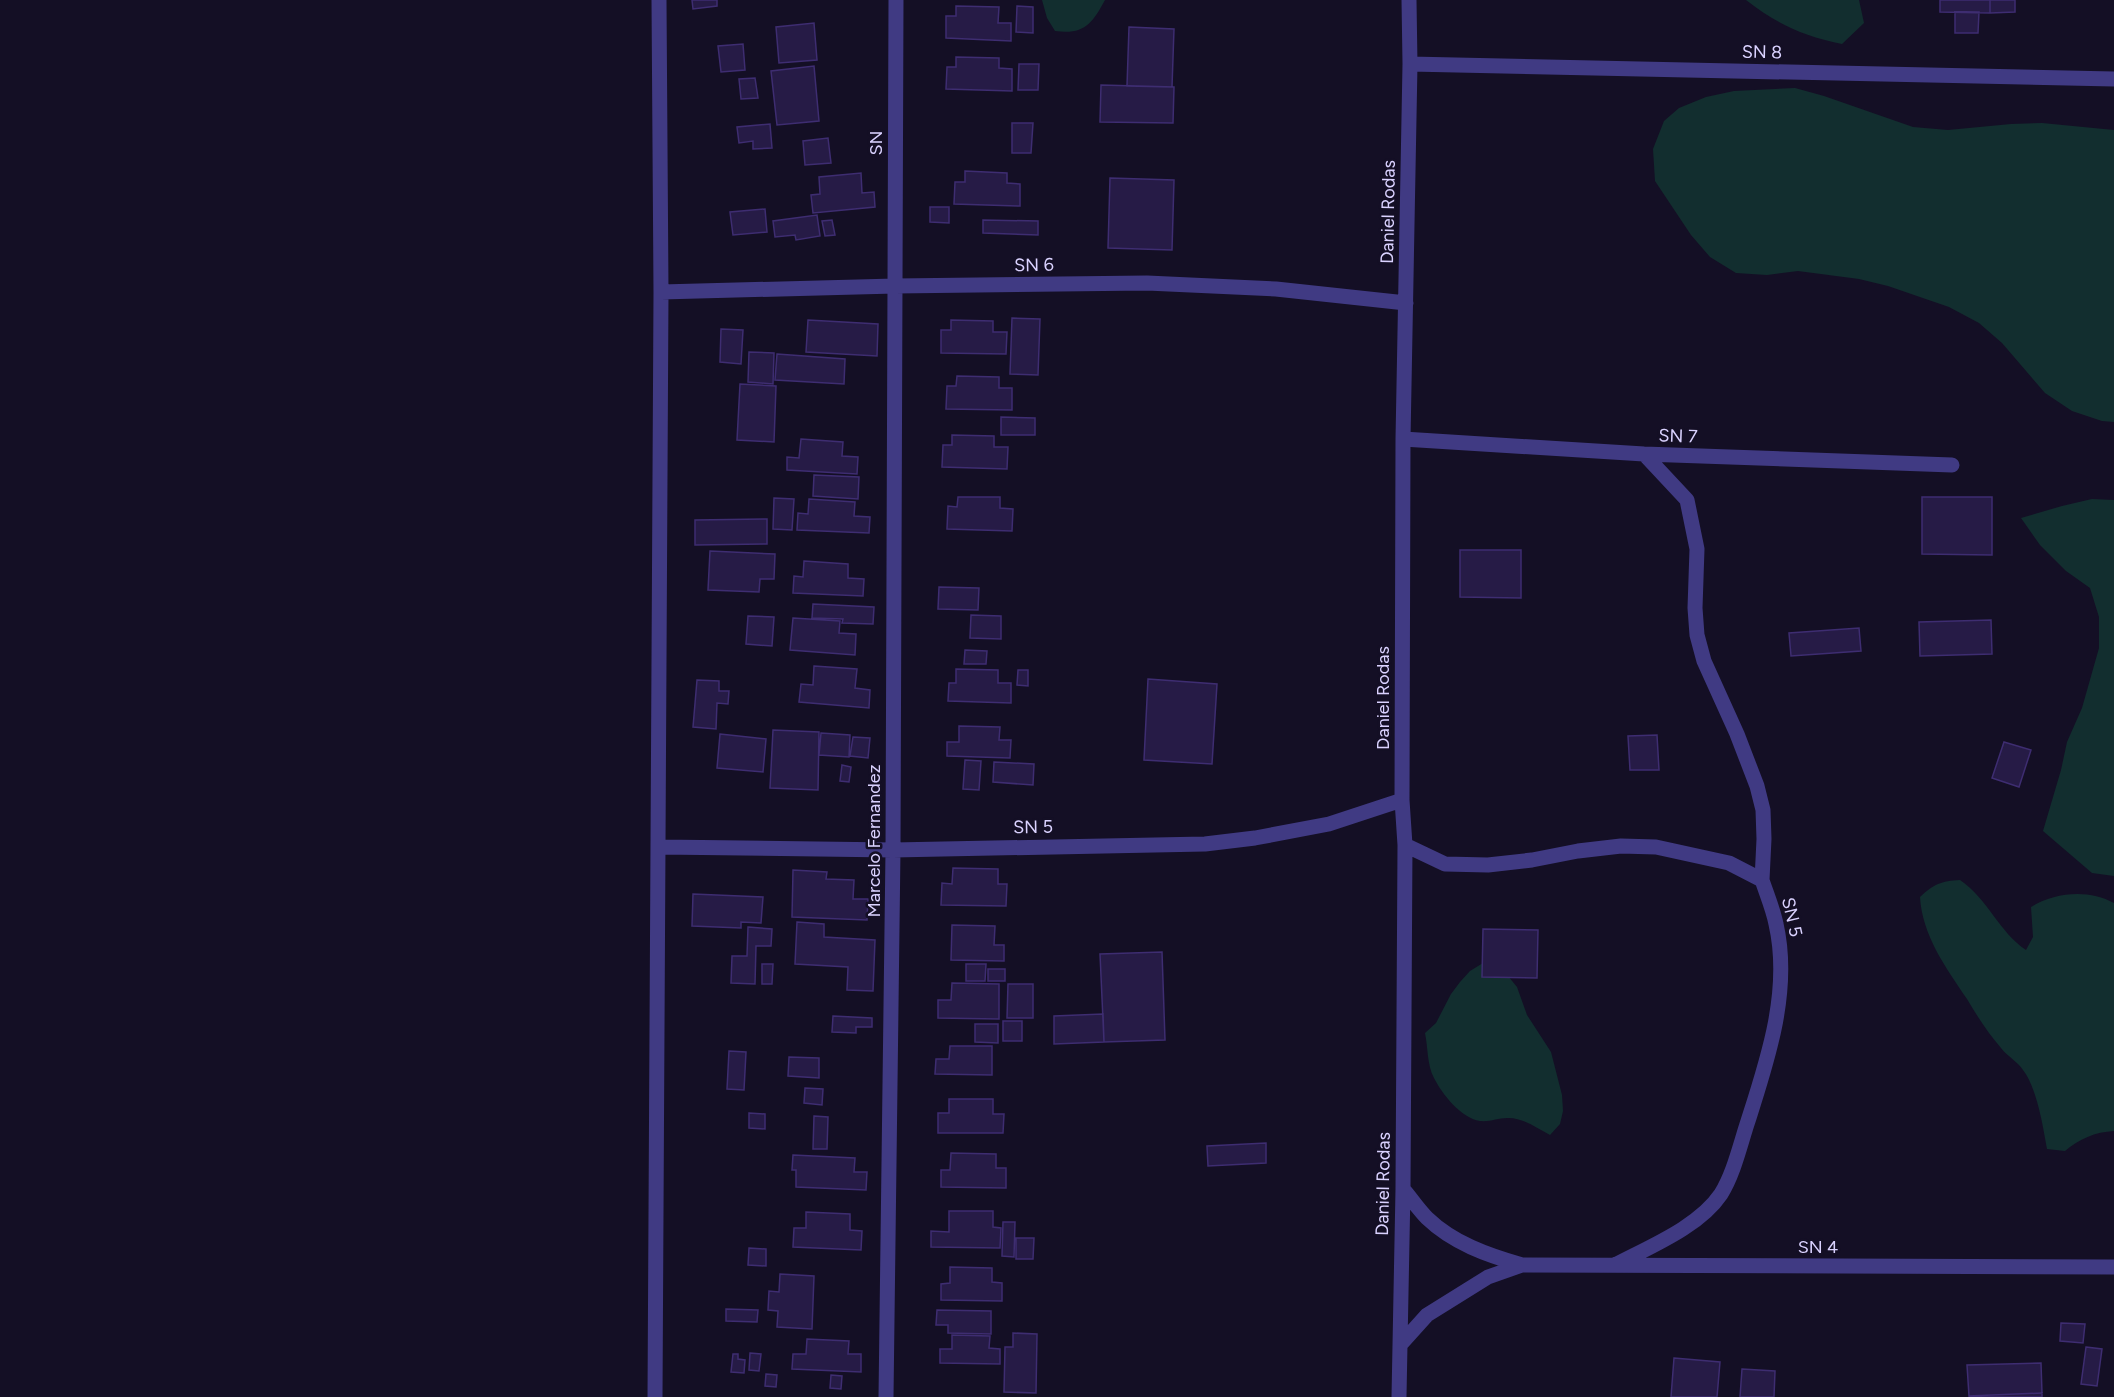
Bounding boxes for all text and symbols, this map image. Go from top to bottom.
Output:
street label: SN 8 [1742,41,1782,63]
street label: SN [865,131,887,155]
street label: Daniel Rodas [1376,160,1400,264]
street label: SN 6 [1014,254,1054,276]
street label: SN 7 [1658,424,1698,448]
street label: Daniel Rodas [1372,646,1394,750]
street label: Marcelo Fernandez [863,764,885,917]
street label: SN 5 [1013,816,1053,838]
street label: SN 5 [1777,895,1807,939]
street label: Daniel Rodas [1371,1132,1395,1236]
street label: SN 4 [1798,1236,1838,1258]

